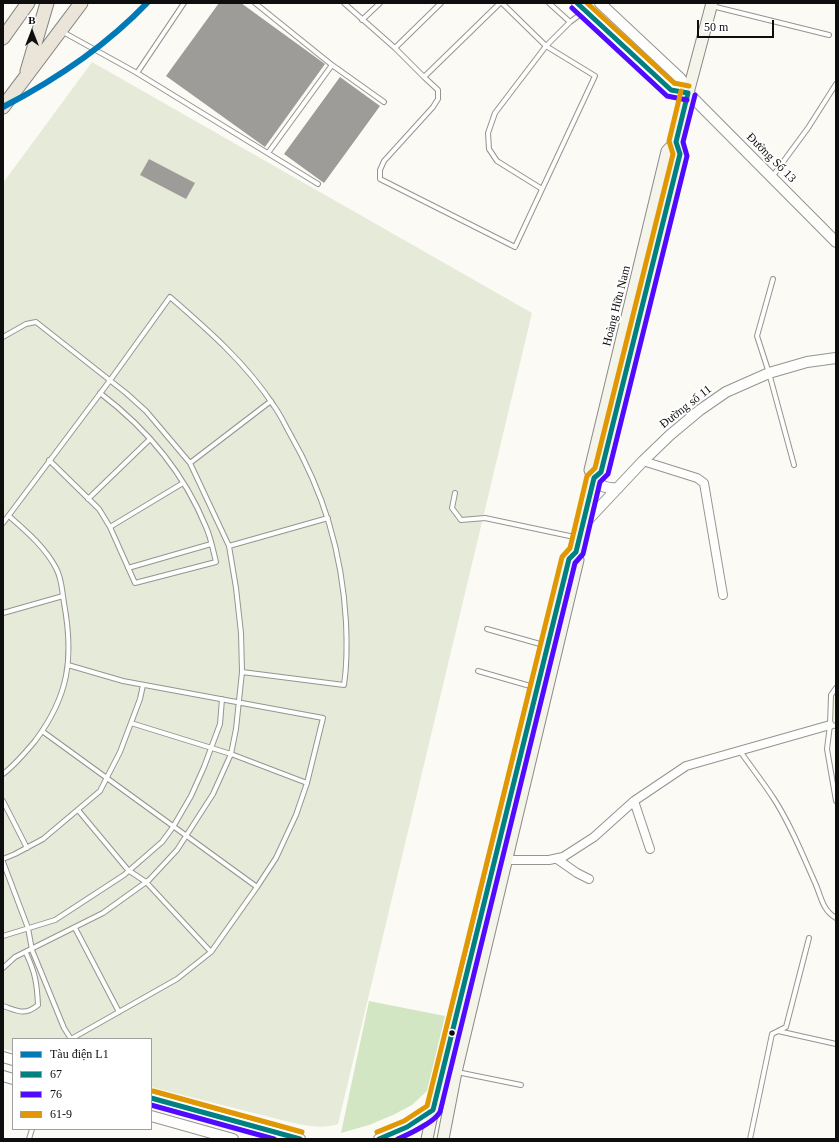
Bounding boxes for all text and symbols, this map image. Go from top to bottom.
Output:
north arrow [12,12,52,52]
scale bar [699,12,776,38]
text: B [28,14,36,26]
text: 50 m [704,20,728,34]
street label: Đường Số 13 [743,130,799,186]
street label: Hoàng Hữu Nam [600,264,634,348]
street label: Đường số 11 [657,382,715,432]
unlabelled marker [447,1028,457,1038]
legend [12,1038,152,1130]
text: Tàu điện L1 [50,1047,109,1061]
text: 67 [50,1067,62,1081]
text: 76 [50,1087,62,1101]
text: 61-9 [50,1107,72,1121]

